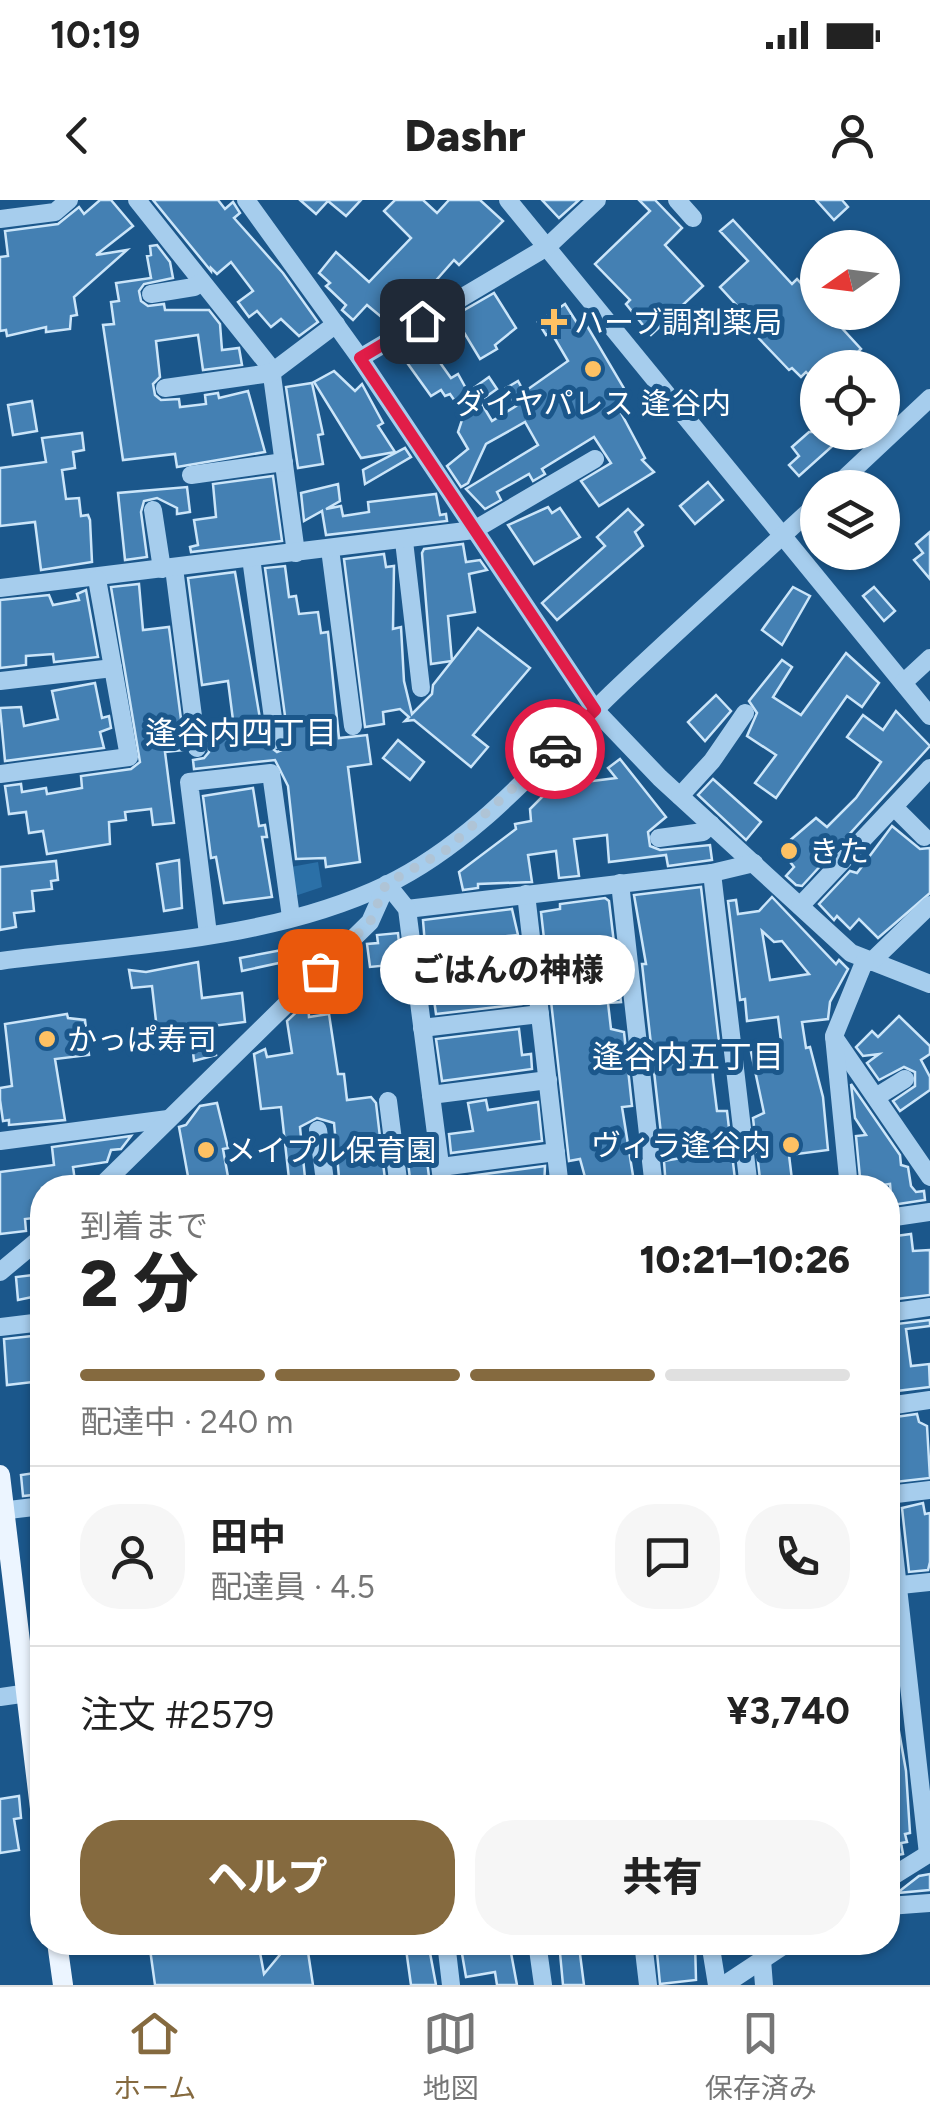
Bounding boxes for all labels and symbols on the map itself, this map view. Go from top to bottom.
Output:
north arrow [800,230,900,330]
pin [380,279,465,364]
place label: ハーブ調剤薬局 [574,304,782,341]
marker: ハーブ調剤薬局 [543,311,565,333]
marker: ダイヤパレス 逢谷内 [582,358,604,380]
place label: ダイヤパレス 逢谷内 [455,385,731,422]
courier [505,699,605,799]
district label: 逢谷内四丁目 [145,714,337,752]
place label: きた [809,833,869,870]
marker: きた [778,840,800,862]
pin [278,929,363,1014]
callout: ごはんの神様 [380,936,635,1006]
place label: かっぱ寿司 [67,1021,217,1058]
marker: かっぱ寿司 [36,1028,58,1050]
district label: 逢谷内五丁目 [592,1038,784,1076]
place label: ヴィラ逢谷内 [591,1127,771,1164]
place label: メイプル保育園 [226,1132,436,1169]
marker: ヴィラ逢谷内 [780,1134,802,1156]
marker: メイプル保育園 [195,1139,217,1161]

